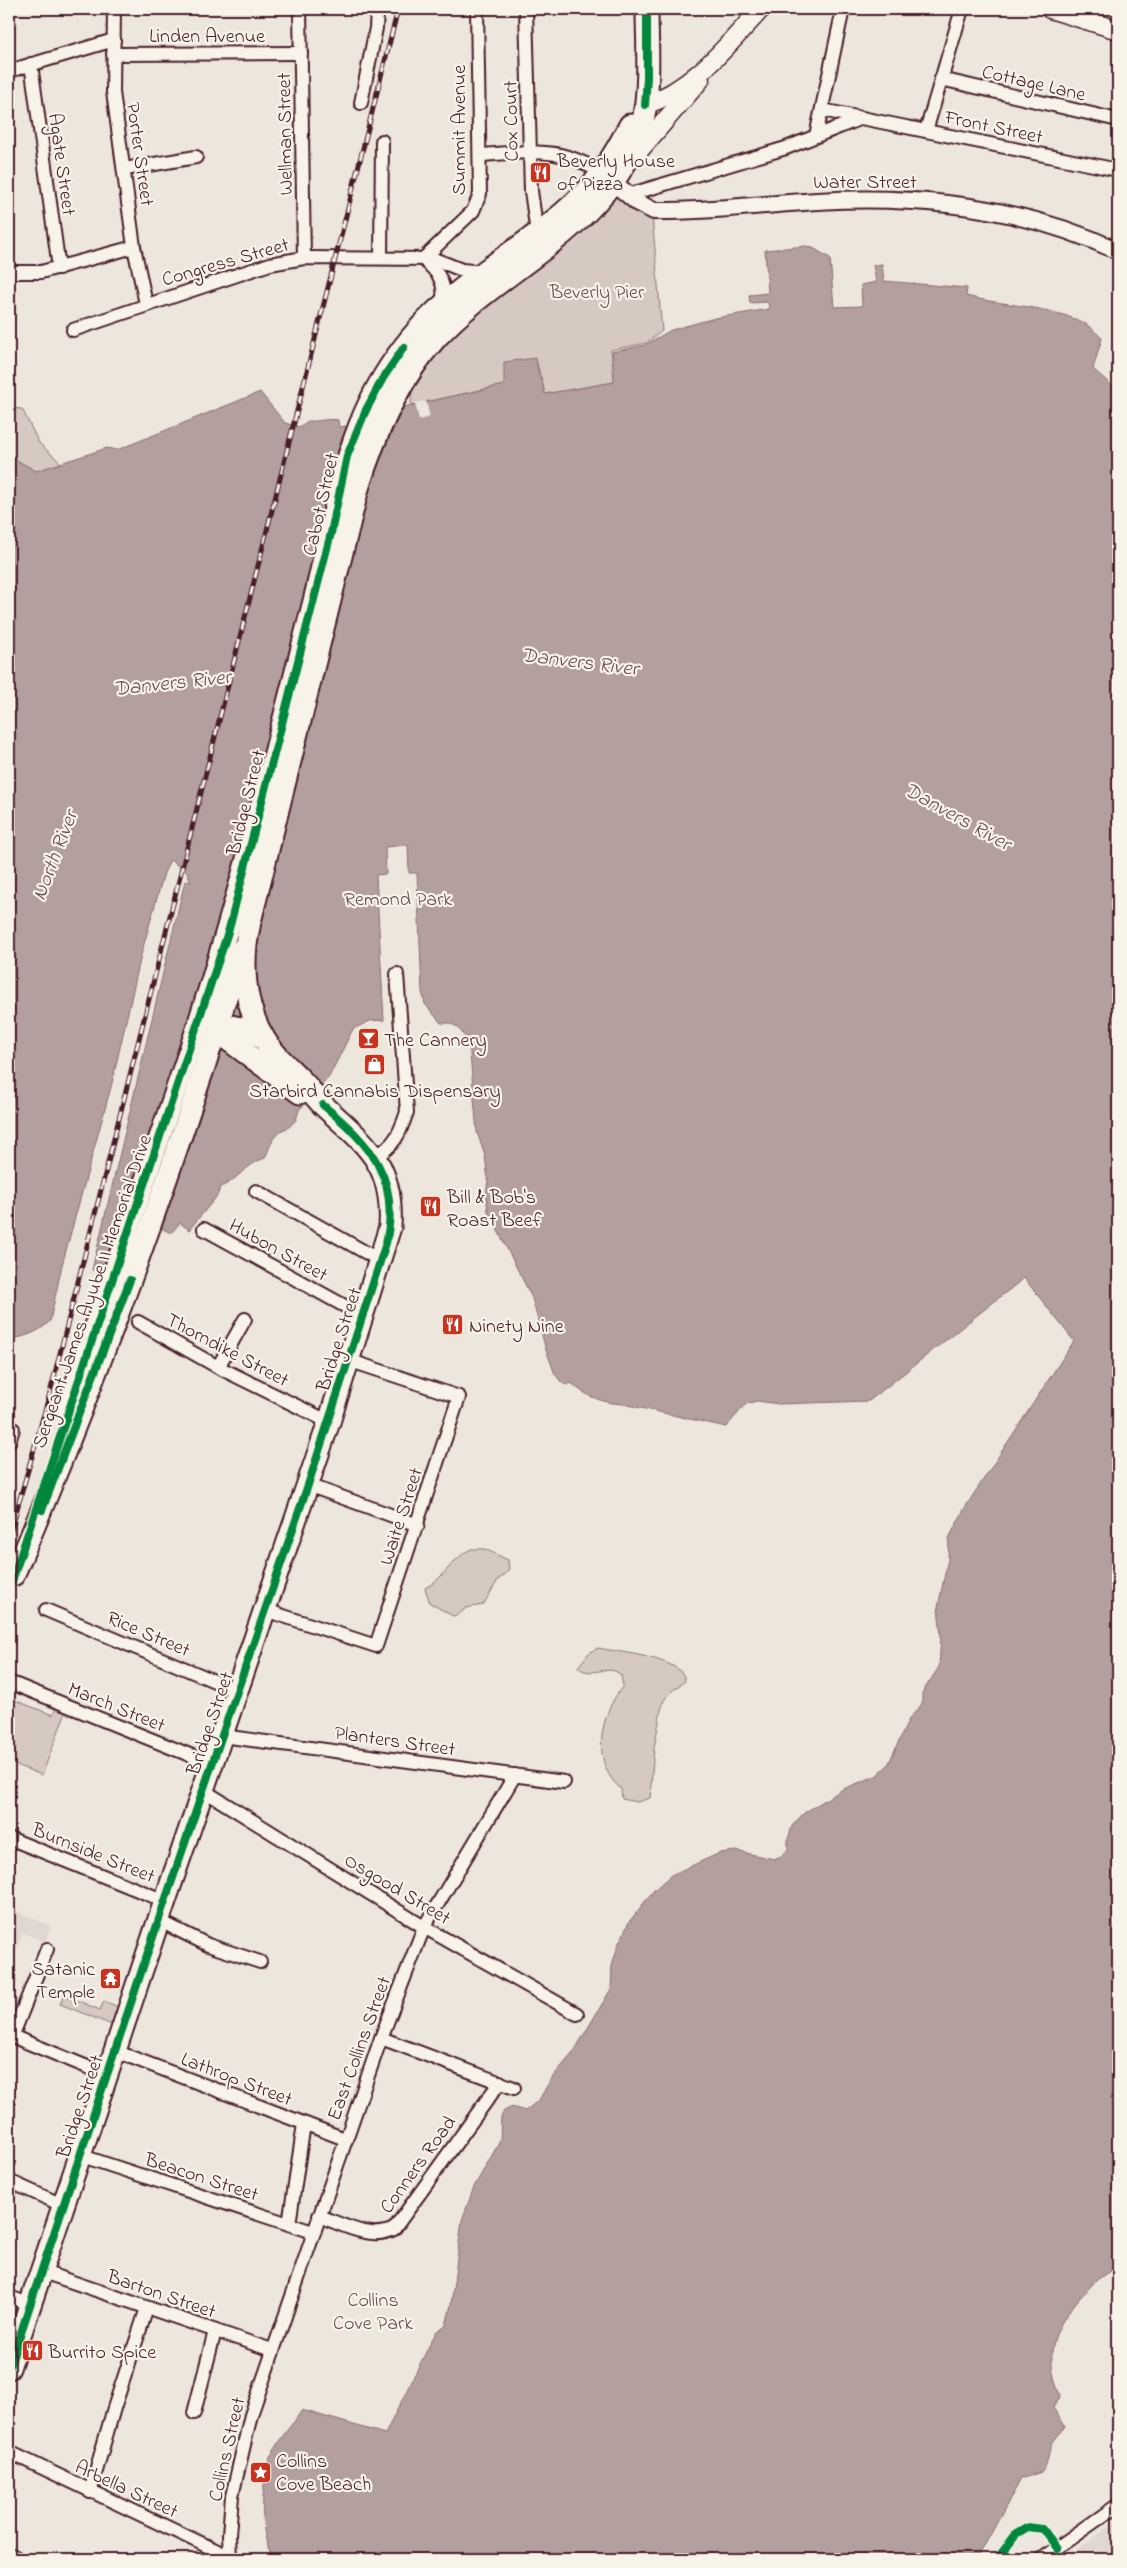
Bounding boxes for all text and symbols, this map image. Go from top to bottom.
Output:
street label: Linden Avenue [149,23,265,52]
street label: Cottage Lane [978,58,1088,111]
street label: Summit Avenue [446,65,475,195]
street label: Wellman Street [271,72,302,196]
street label: Cox Court [497,80,528,162]
street label: Porter Street [117,101,160,208]
street label: Front Street [941,104,1046,153]
street label: Agate Street [38,111,82,218]
place label: Beverly House of Pizza [556,148,675,200]
restaurant icon: Beverly House of Pizza [529,160,553,184]
street label: Water Street [813,169,917,198]
street label: Congress Street [159,231,293,296]
park label: Beverly Pier [549,279,645,308]
street label: Cabot Street [297,450,348,559]
water label: Danvers River [519,641,642,685]
water label: Danvers River [112,663,235,705]
street label: Bridge Street [220,747,276,860]
water label: Danvers River [898,776,1018,861]
water label: North River [25,804,88,905]
park label: Remond Park [344,886,452,915]
bar icon: The Cannery [356,1027,380,1051]
place label: The Cannery [384,1027,487,1056]
shop icon: Starbird Cannabis Dispensary [363,1052,387,1076]
place label: Starbird Cannabis Dispensary [249,1078,501,1107]
street label: Sergeant James Ayube II Memorial Drive [26,1131,162,1453]
place label: Bill & Bob's Roast Beef [446,1184,543,1236]
restaurant icon: Bill & Bob's Roast Beef [419,1195,443,1219]
street label: Hubon Street [223,1212,333,1290]
street label: Bridge Street [310,1284,372,1397]
street label: Thorndike Street [160,1307,294,1396]
restaurant icon: Ninety Nine [441,1313,465,1337]
place label: Ninety Nine [469,1313,564,1342]
street label: Waite Street [373,1464,432,1569]
street label: Rice Street [102,1605,194,1666]
street label: Bridge Street [180,1668,244,1781]
street label: March Street [63,1676,169,1741]
street label: Planters Street [332,1720,457,1765]
street label: Burnside Street [26,1816,159,1892]
street label: Osgood Street [337,1847,456,1934]
place label: Satanic Temple [32,1956,95,2008]
temple icon: Satanic Temple [99,1967,123,1991]
street label: East Collins Street [321,1973,400,2125]
street label: Lathrop Street [176,2046,296,2115]
street label: Bridge Street [50,2051,114,2164]
street label: Conners Road [374,2110,465,2220]
street label: Beacon Street [140,2146,262,2210]
street label: Barton Street [102,2263,220,2328]
park label: Collins Cove Park [333,2287,413,2339]
restaurant icon: Burrito Spice [20,2339,44,2363]
place label: Burrito Spice [47,2339,156,2368]
street label: Collins Street [202,2394,255,2505]
place label: Collins Cove Beach [276,2448,371,2500]
street label: Arbella Street [70,2454,183,2527]
place icon: Collins Cove Beach [248,2460,272,2484]

